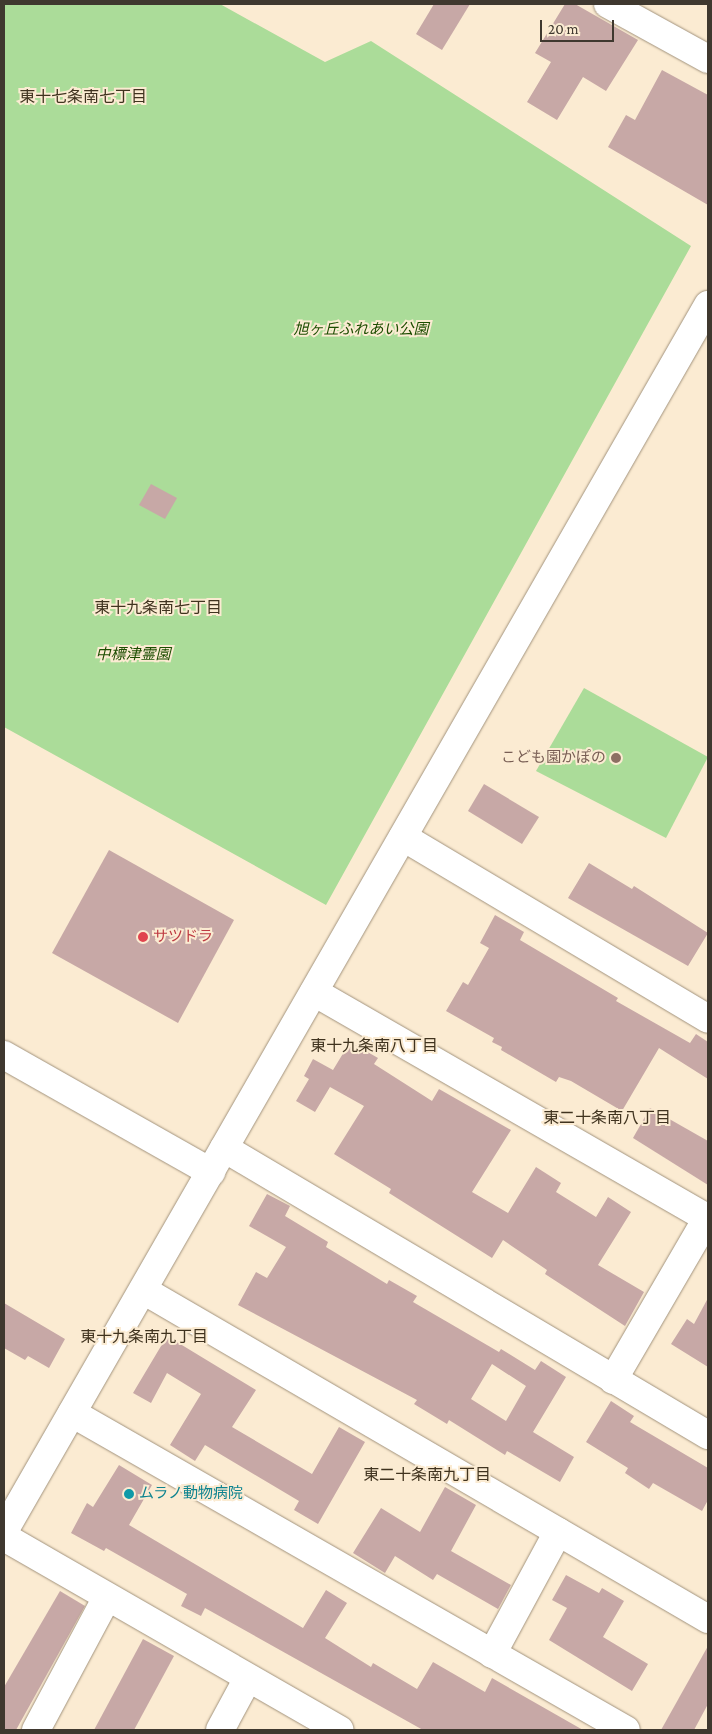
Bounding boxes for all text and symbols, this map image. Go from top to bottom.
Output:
scale bar [542,10,616,42]
text: 20 m [548,21,579,37]
district label: 東十七条南七丁目 [19,87,147,107]
park label: 旭ヶ丘ふれあい公園 [294,321,428,339]
district label: 東十九条南七丁目 [94,598,222,618]
park label: 中標津霊園 [96,646,170,664]
place label: こども園かぽの [501,749,606,767]
marker: こども園かぽの [610,752,622,764]
place label: サツドラ [153,928,213,946]
marker: サツドラ [137,931,149,943]
district label: 東十九条南八丁目 [310,1036,438,1056]
district label: 東二十条南八丁目 [543,1108,671,1128]
district label: 東十九条南九丁目 [80,1327,208,1347]
district label: 東二十条南九丁目 [363,1465,491,1485]
place label: ムラノ動物病院 [139,1485,244,1503]
marker: ムラノ動物病院 [123,1488,135,1500]

